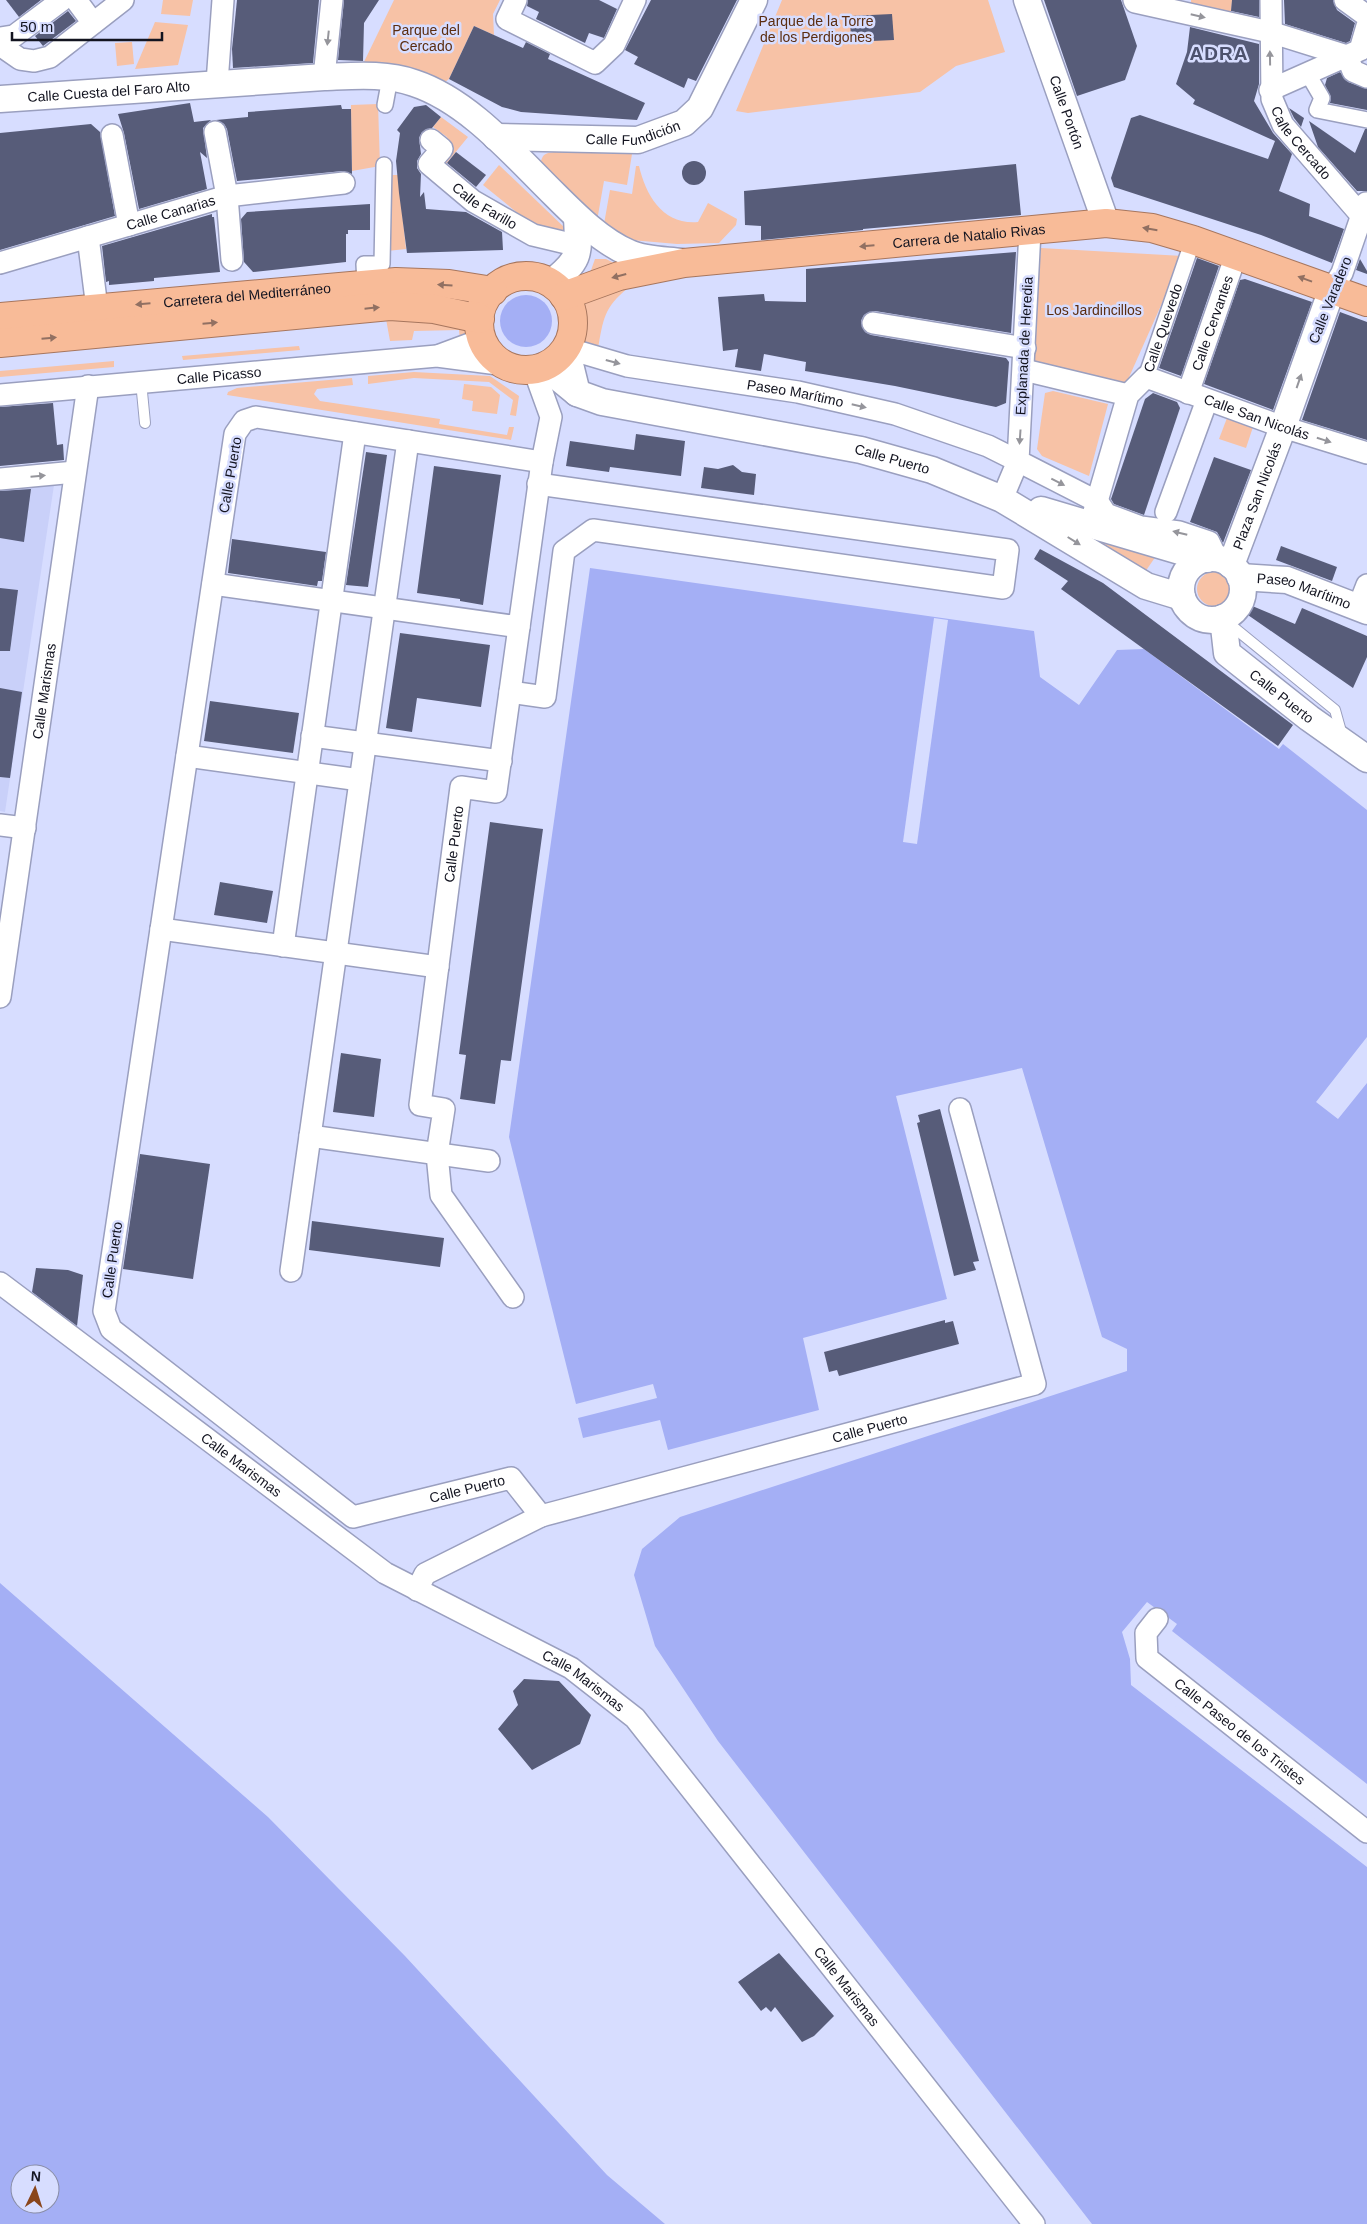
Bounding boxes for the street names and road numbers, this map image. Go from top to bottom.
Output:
street label: Calle Portón [1046,73,1087,151]
street label: Calle Cuesta del Faro Alto [27,78,191,105]
street label: Calle Cercado [1268,104,1334,183]
street label: Calle Fundición [585,117,682,148]
street label: Calle Farillo [449,179,520,232]
street label: Calle Canarias [124,192,217,233]
street label: Carrera de Natalio Rivas [892,221,1046,251]
street label: Calle Varadero [1305,254,1355,346]
street label: Calle Cervantes [1188,273,1236,373]
street label: Explanada de Heredia [1012,276,1036,416]
street label: Carretera del Mediterráneo [162,280,332,311]
street label: Calle Quevedo [1140,281,1186,374]
street label: Calle Picasso [176,364,262,387]
street label: Paseo Marítimo [746,376,845,410]
street label: Calle San Nicolás [1202,391,1311,443]
street label: Calle Puerto [215,435,245,514]
street label: Plaza San Nicolás [1230,440,1285,552]
street label: Calle Puerto [853,441,932,477]
street label: Paseo Marítimo [1256,570,1353,612]
street label: Calle Marismas [29,642,59,740]
street label: Calle Puerto [1246,666,1317,727]
street label: Calle Puerto [441,805,467,883]
street label: Calle Puerto [99,1221,125,1299]
street label: Calle Puerto [831,1410,909,1446]
street label: Calle Marismas [198,1429,285,1500]
street label: Calle Puerto [428,1472,507,1506]
street label: Calle Marismas [540,1647,627,1715]
street label: Calle Paseo de los Tristes [1171,1675,1308,1788]
street label: Calle Marismas [811,1944,883,2029]

